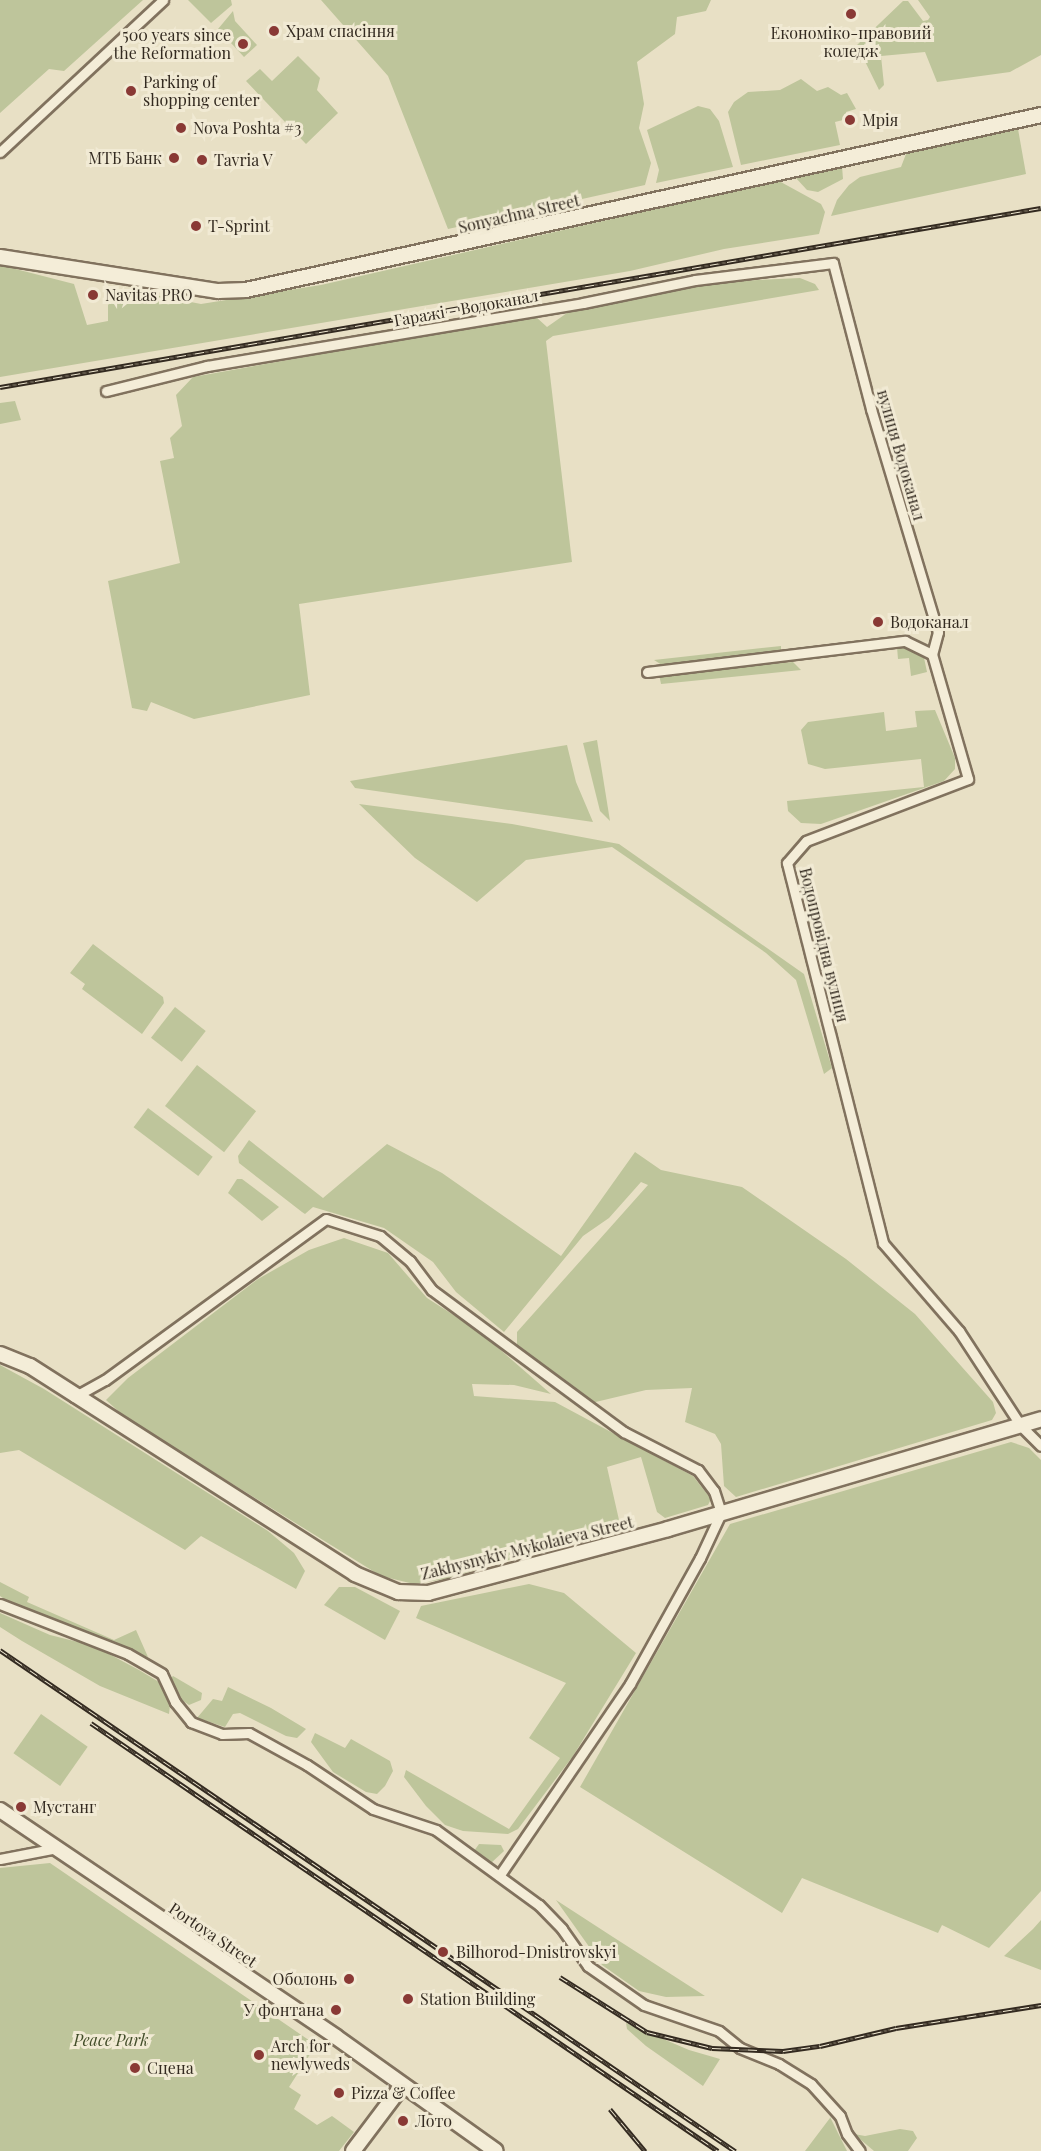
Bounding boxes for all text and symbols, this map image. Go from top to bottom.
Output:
marker: Економіко-правовий коледж [844,7,858,21]
place label: Храм спасіння [286,21,395,41]
place label: Економіко-правовий коледж [771,23,931,61]
marker: Храм спасіння [267,24,281,38]
place label: 500 years since the Reformation [114,25,231,63]
marker: 500 years since the Reformation [236,37,250,51]
place label: Parking of shopping center [143,72,260,110]
marker: Parking of shopping center [124,84,138,98]
place label: Мрія [862,110,898,130]
marker: Мрія [843,113,857,127]
place label: Nova Poshta #3 [193,118,302,138]
marker: Nova Poshta #3 [174,121,188,135]
place label: МТБ Банк [88,148,162,168]
place label: Tavria V [214,150,273,170]
marker: МТБ Банк [167,151,181,165]
marker: Tavria V [195,153,209,167]
street label: Sonyachna Street [456,191,582,237]
place label: T-Sprint [208,216,270,236]
marker: T-Sprint [189,219,203,233]
place label: Navitas PRO [105,285,193,305]
street label: Гаражі - Водоканал [392,286,540,330]
marker: Navitas PRO [86,288,100,302]
street label: вулиця Водоканал [873,387,929,523]
place label: Водоканал [890,612,969,632]
marker: Водоканал [871,615,885,629]
street label: Водопровідна вулиця [795,866,853,1024]
street label: Zakhysnykiv Mykolaieva Street [419,1512,635,1584]
place label: Мустанг [33,1797,96,1817]
marker: Мустанг [14,1800,28,1814]
street label: Portova Street [165,1899,261,1971]
place label: Bilhorod-Dnistrovskyi [456,1942,616,1962]
marker: Bilhorod-Dnistrovskyi [434,1943,452,1961]
place label: Оболонь [273,1969,337,1989]
marker: Оболонь [342,1972,356,1986]
place label: Station Building [420,1989,535,2009]
marker: Station Building [401,1992,415,2006]
place label: У фонтана [244,2000,324,2020]
marker: У фонтана [329,2003,343,2017]
park label: Peace Park [73,2030,149,2050]
place label: Arch for newlyweds [271,2036,350,2074]
marker: Arch for newlyweds [252,2048,266,2062]
place label: Сцена [147,2058,194,2078]
marker: Сцена [128,2061,142,2075]
place label: Pizza & Coffee [351,2083,456,2103]
marker: Pizza & Coffee [332,2086,346,2100]
place label: Лото [415,2111,452,2131]
marker: Лото [396,2114,410,2128]

